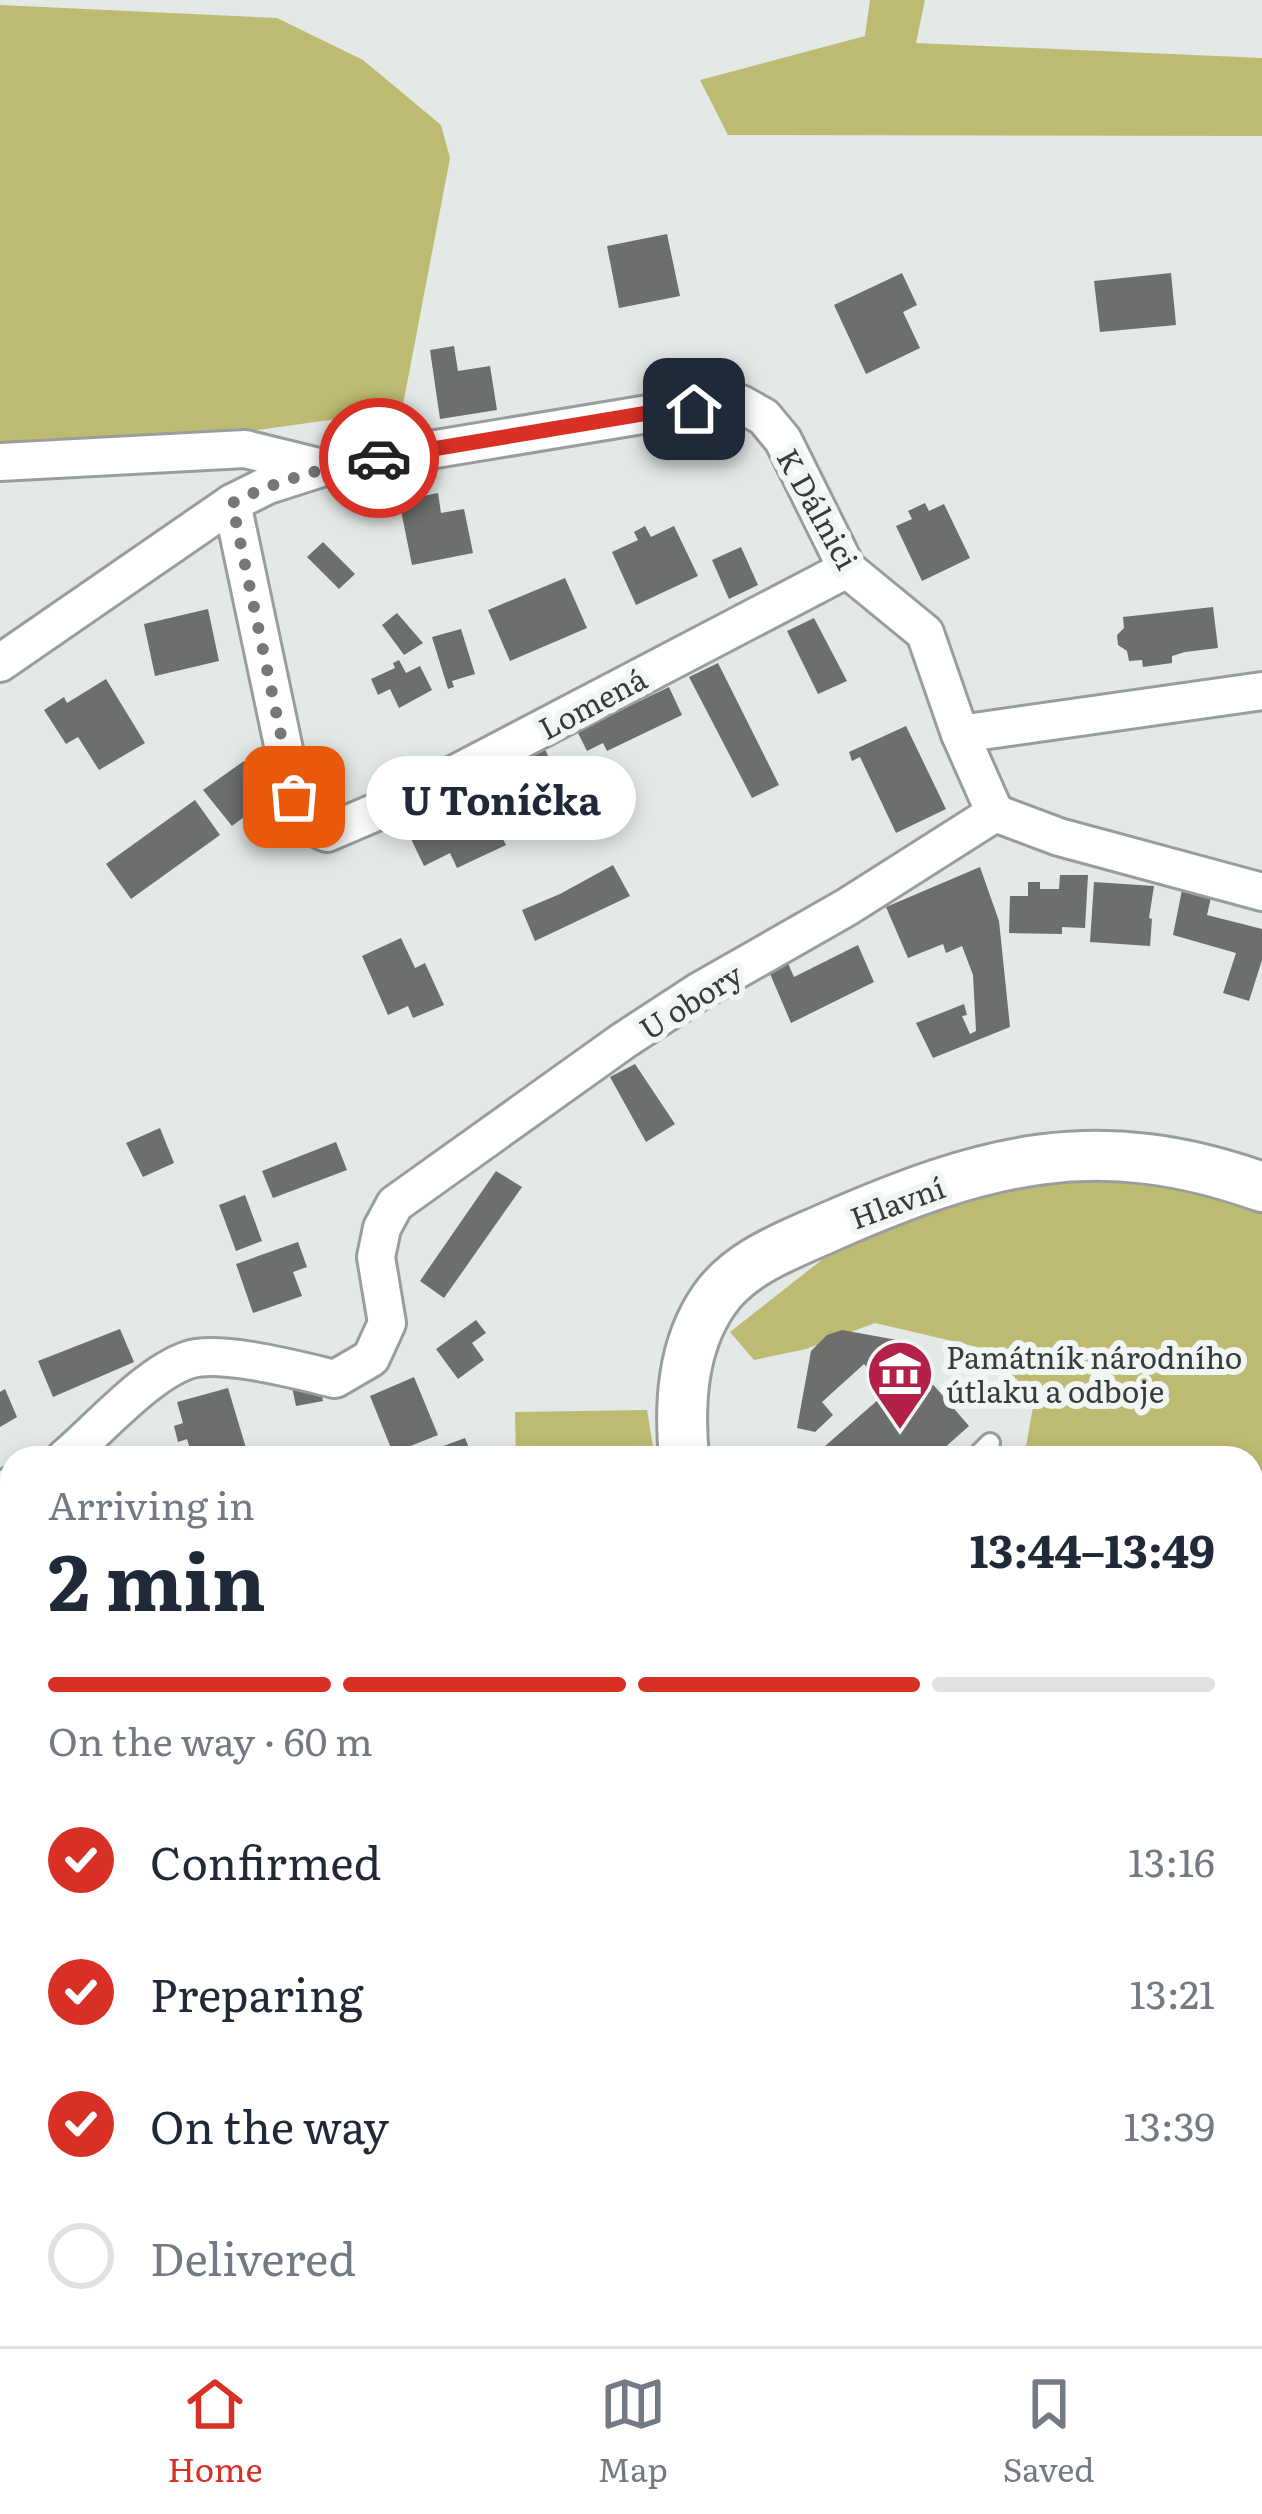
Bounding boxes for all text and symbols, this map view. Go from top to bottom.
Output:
pin [643,358,745,460]
icon: home [661,376,727,442]
courier [319,398,439,518]
icon: car [346,425,412,491]
street label: K Dálnici [768,439,870,577]
street label: Lomená [530,655,655,749]
pin [243,746,345,848]
callout: U Toníčka [366,755,636,839]
icon: bag [261,764,327,830]
text: U Toníčka [401,769,601,827]
street label: U obory [630,951,751,1049]
street label: Hlavní [844,1164,950,1238]
place label: Památník národního útlaku a odboje [946,1334,1242,1412]
museum icon: Památník národního útlaku a odboje [865,1338,935,1432]
text: Arriving in [48,1474,255,1532]
text: 13:44–13:49 [970,1515,1215,1582]
text: 2 min [48,1519,266,1635]
text: On the way · 60 m [48,1710,373,1768]
icon: check [48,1827,114,1893]
text: Confirmed [150,1827,381,1894]
text: 13:16 [1128,1831,1215,1889]
icon: check [48,1959,114,2025]
text: Preparing [150,1959,364,2026]
text: 13:21 [1130,1963,1215,2021]
icon: check [48,2091,114,2157]
text: On the way [150,2091,389,2158]
text: 13:39 [1124,2095,1215,2153]
text: Delivered [150,2223,356,2290]
tab: Home [167,2371,263,2492]
tab: Map [598,2371,668,2492]
tab: Saved [1003,2371,1095,2492]

